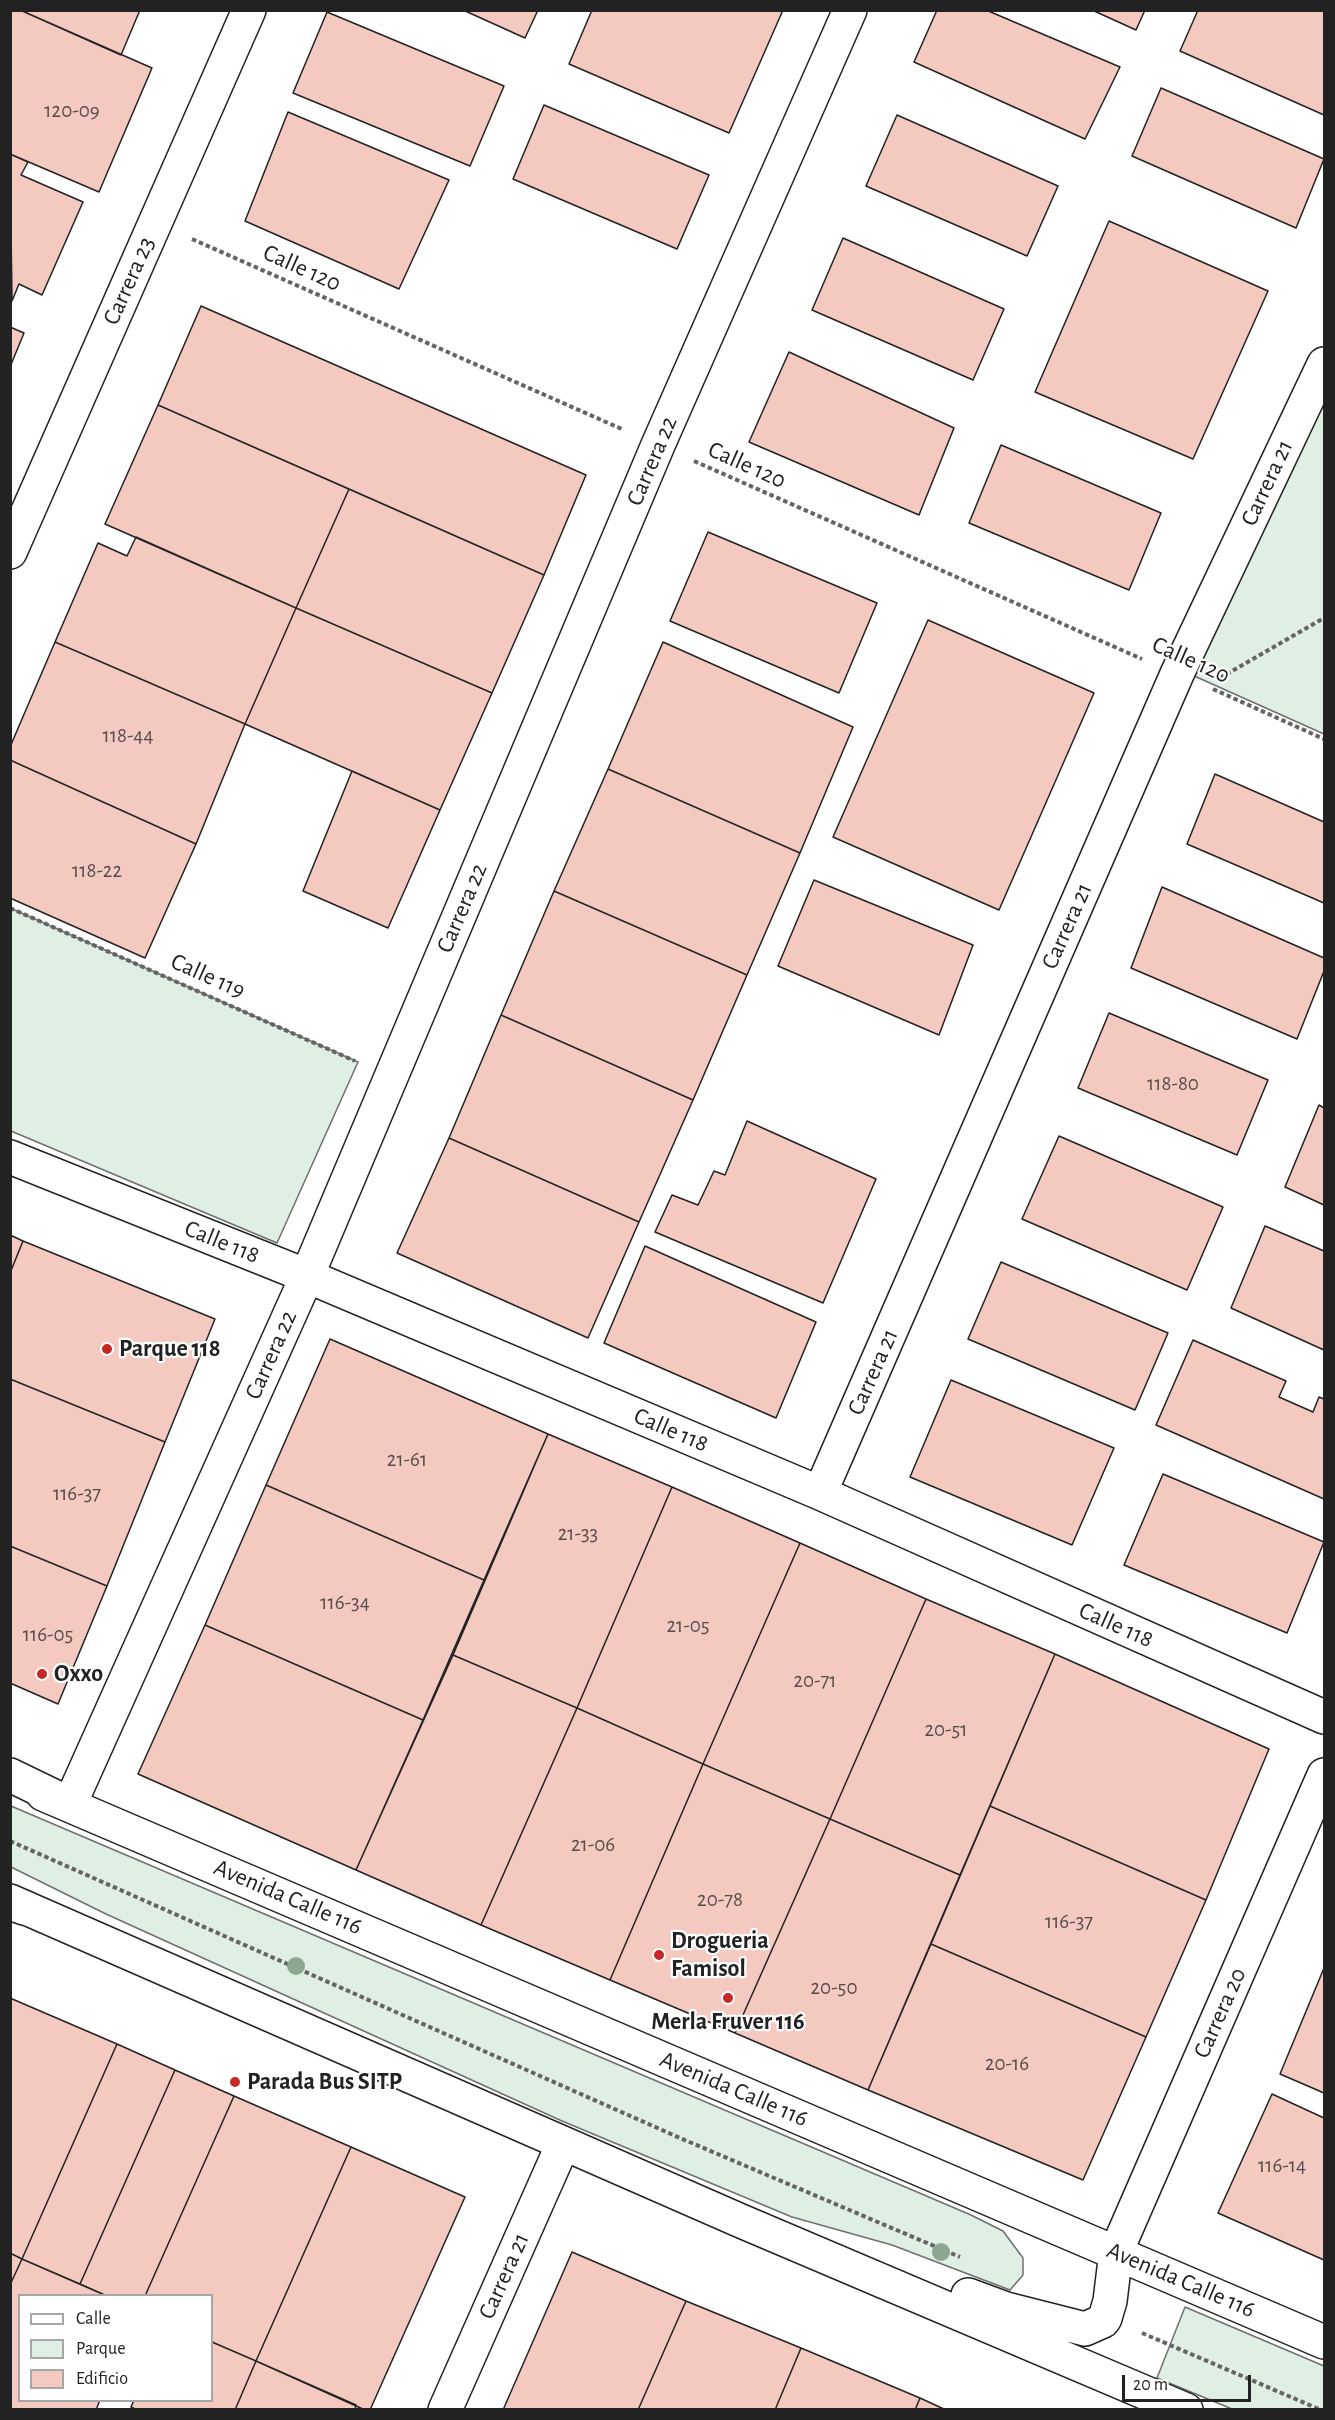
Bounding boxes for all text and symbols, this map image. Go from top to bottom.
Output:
house number: 120-09 [44,98,100,124]
street label: Carrera 23 [97,233,161,329]
street label: Calle 120 [259,238,345,298]
street label: Carrera 22 [620,412,684,510]
street label: Calle 120 [704,435,790,495]
street label: Carrera 21 [1235,435,1299,531]
street label: Calle 120 [1148,630,1234,690]
house number: 118-44 [102,723,154,749]
house number: 118-22 [72,858,122,884]
street label: Carrera 22 [430,859,494,957]
street label: Carrera 21 [1035,878,1099,974]
street label: Calle 119 [166,947,250,1005]
house number: 118-80 [1147,1071,1199,1097]
street label: Calle 118 [180,1214,264,1270]
street label: Carrera 22 [239,1306,303,1404]
street label: Carrera 21 [841,1324,905,1420]
place label: Parque 118 [119,1335,221,1363]
marker: Parque 118 [100,1342,114,1356]
street label: Calle 118 [629,1401,713,1459]
house number: 21-61 [387,1447,427,1473]
house number: 116-37 [53,1481,101,1507]
house number: 21-33 [558,1521,598,1547]
house number: 116-34 [320,1590,370,1616]
street label: Calle 118 [1074,1596,1158,1654]
house number: 21-05 [666,1613,710,1639]
house number: 116-05 [23,1622,73,1648]
place label: Oxxo [54,1660,103,1688]
marker: Oxxo [35,1667,49,1681]
house number: 20-71 [793,1668,837,1694]
house number: 20-51 [924,1717,968,1743]
house number: 21-06 [571,1832,615,1858]
street label: Avenida Calle 116 [210,1853,366,1941]
house number: 20-78 [697,1887,743,1913]
house number: 116-37 [1045,1909,1093,1935]
place label: Drogueria Famisol [671,1927,769,1983]
marker: Drogueria Famisol [652,1948,666,1962]
street label: Carrera 20 [1187,1963,1253,2063]
house number: 20-50 [811,1975,857,2001]
marker: Merla Fruver 116 [721,1991,735,2005]
place label: Merla Fruver 116 [651,2008,805,2036]
street label: Avenida Calle 116 [656,2045,812,2133]
house number: 20-16 [985,2051,1029,2077]
place label: Parada Bus SITP [247,2068,402,2096]
marker: Parada Bus SITP [228,2075,242,2089]
house number: 116-14 [1258,2153,1306,2179]
street label: Carrera 21 [472,2228,536,2324]
street label: Avenida Calle 116 [1103,2236,1259,2324]
legend [18,2294,213,2402]
text: Calle [76,2310,111,2328]
text: Parque [76,2340,125,2358]
scale bar [1125,2363,1254,2401]
text: Edificio [76,2370,128,2388]
text: 20 m [1133,2376,1168,2394]

